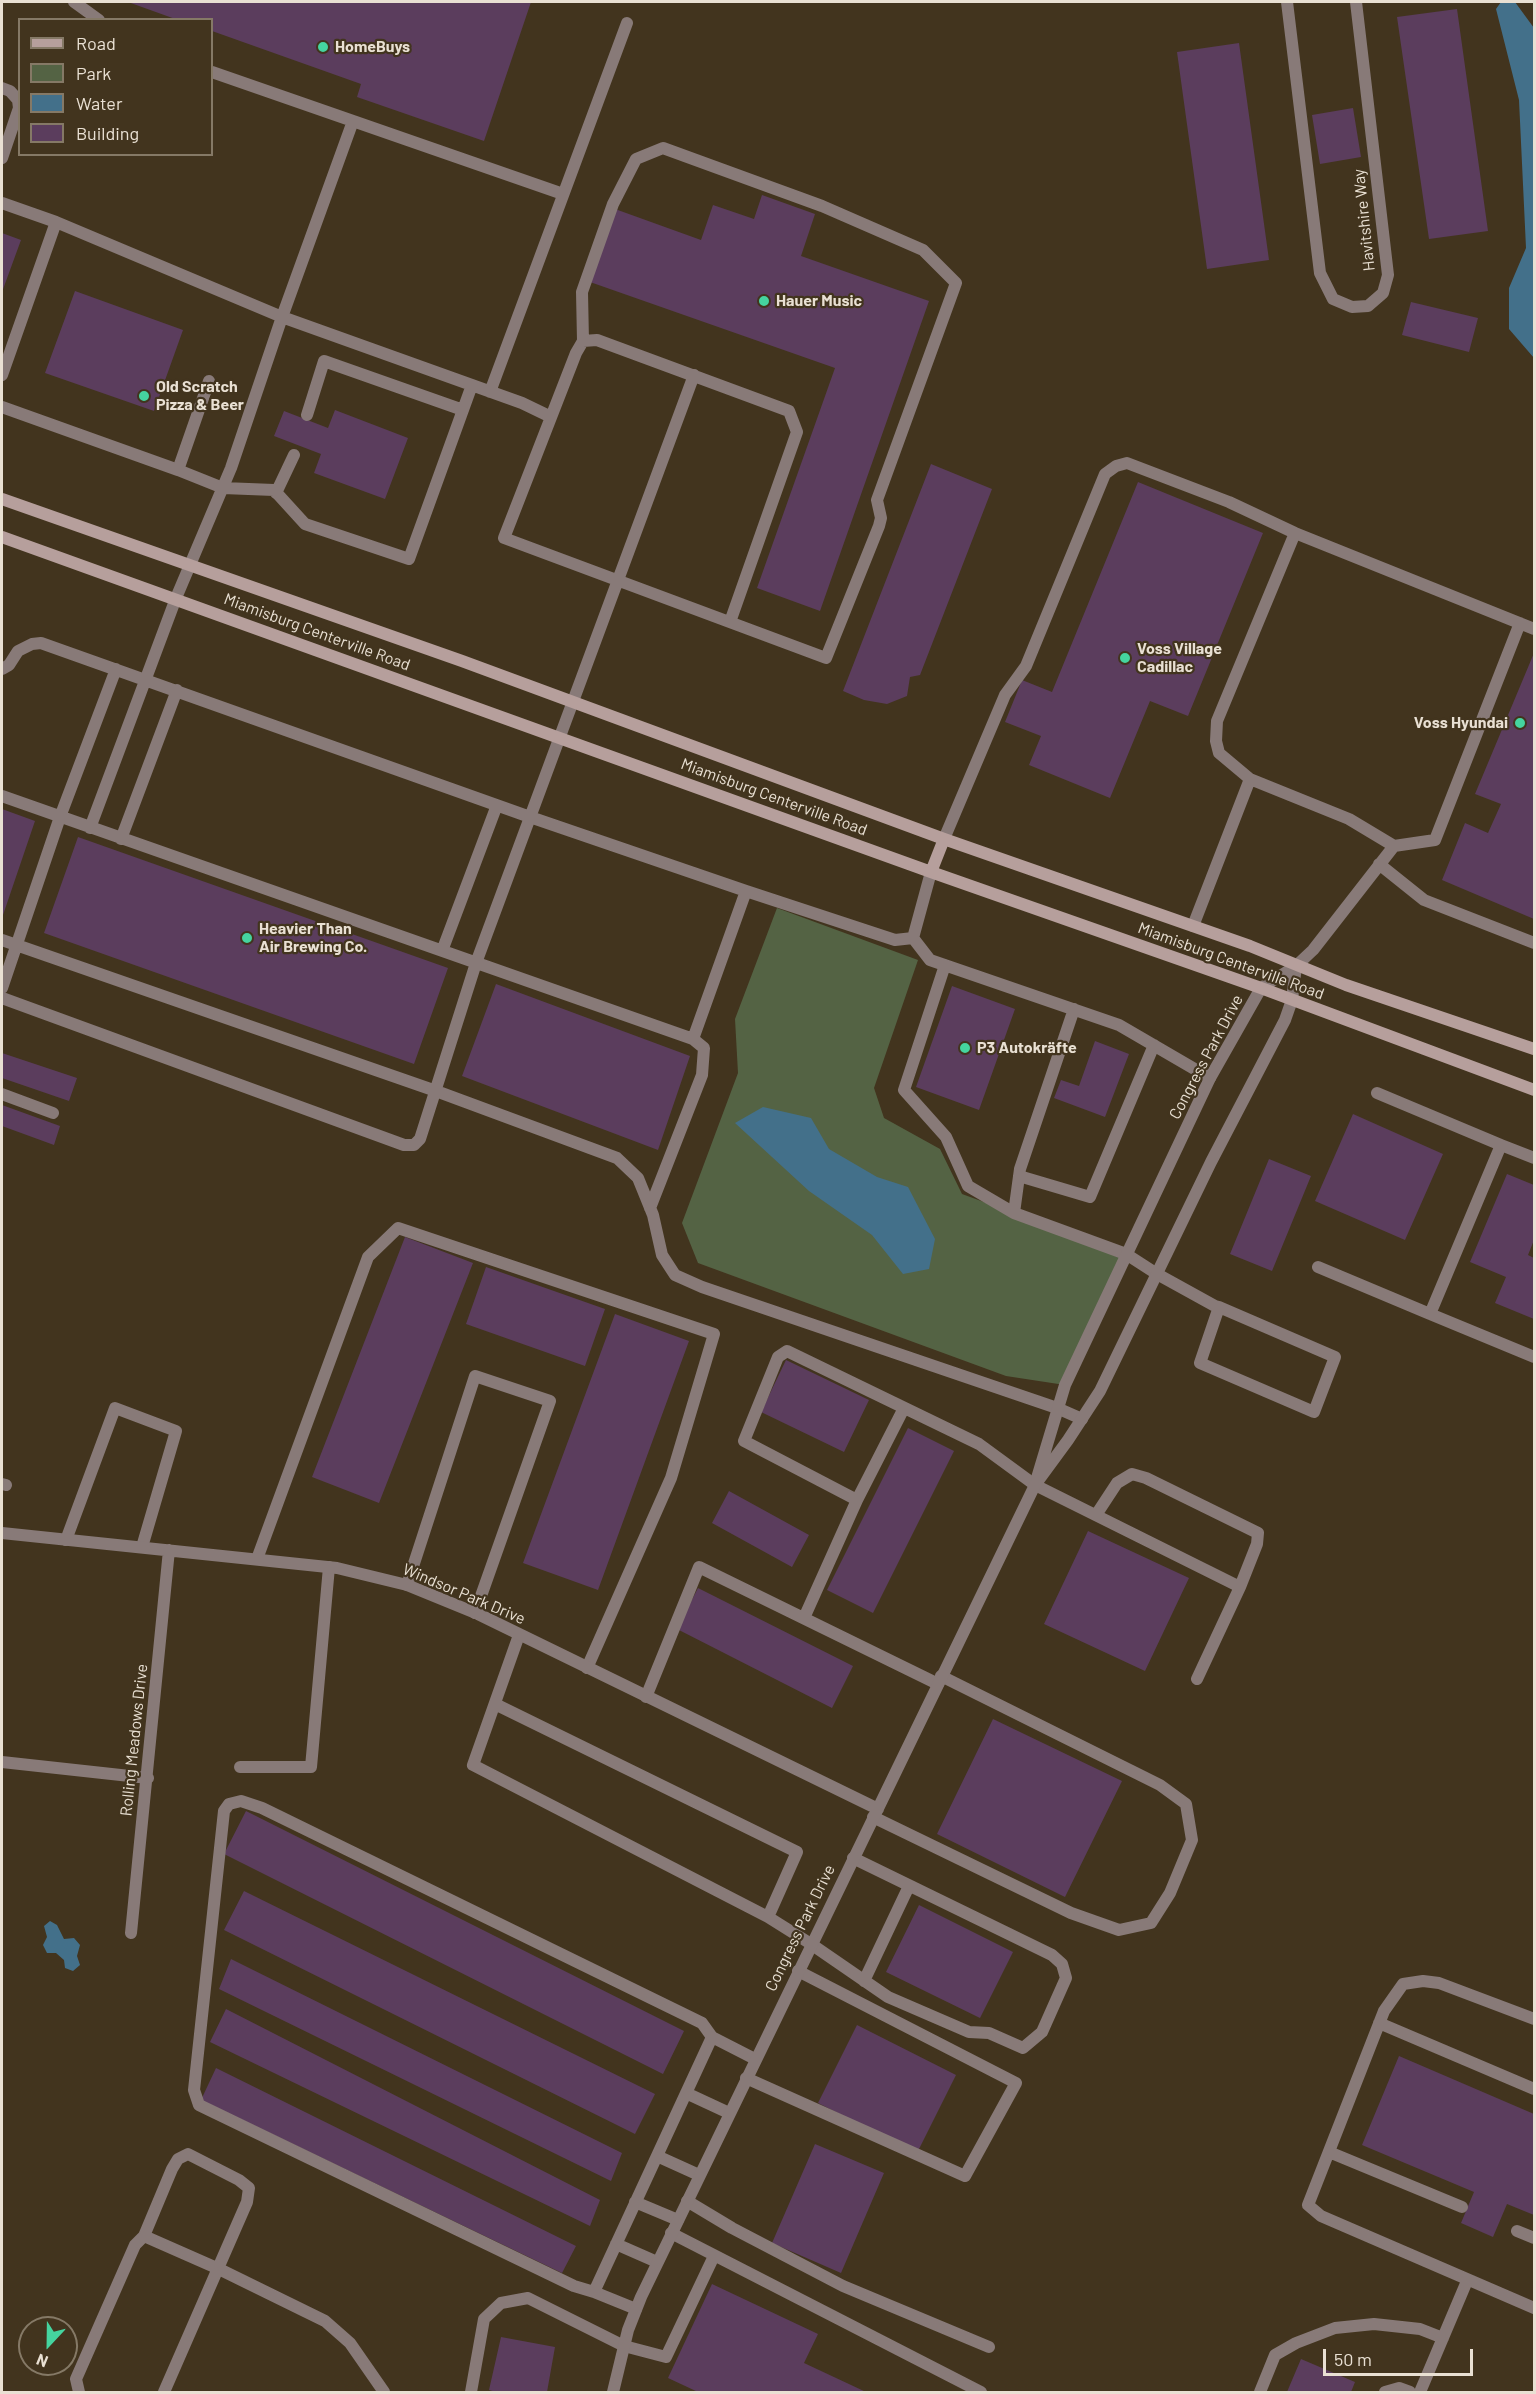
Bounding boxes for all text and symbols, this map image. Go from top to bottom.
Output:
legend [18,18,213,156]
text: Road [76,32,116,54]
place label: HomeBuys [335,37,410,57]
marker: HomeBuys [316,40,330,54]
text: Park [76,62,111,84]
text: Water [76,92,123,114]
text: Building [76,122,139,144]
street label: Havitshire Way [1349,168,1379,272]
place label: Hauer Music [776,291,862,311]
marker: Hauer Music [757,294,771,308]
place label: Old Scratch Pizza & Beer [156,377,244,415]
marker: Old Scratch Pizza & Beer [137,389,151,403]
street label: Miamisburg Centerville Road [221,589,413,675]
place label: Voss Village Cadillac [1137,639,1222,677]
marker: Voss Village Cadillac [1118,651,1132,665]
place label: Voss Hyundai [1414,713,1508,733]
marker: Voss Hyundai [1513,716,1527,730]
street label: Miamisburg Centerville Road [678,754,870,840]
street label: Miamisburg Centerville Road [1135,918,1327,1004]
place label: Heavier Than Air Brewing Co. [259,919,367,957]
marker: Heavier Than Air Brewing Co. [240,931,254,945]
street label: Congress Park Drive [1165,991,1247,1123]
place label: P3 Autokräfte [977,1038,1077,1058]
marker: P3 Autokräfte [958,1041,972,1055]
street label: Windsor Park Drive [400,1560,528,1628]
street label: Rolling Meadows Drive [116,1663,152,1817]
street label: Congress Park Drive [761,1862,839,1994]
north arrow [18,2316,78,2376]
scale bar [1326,2337,1476,2375]
text: 50 m [1334,2348,1372,2370]
text: N [33,2351,50,2372]

